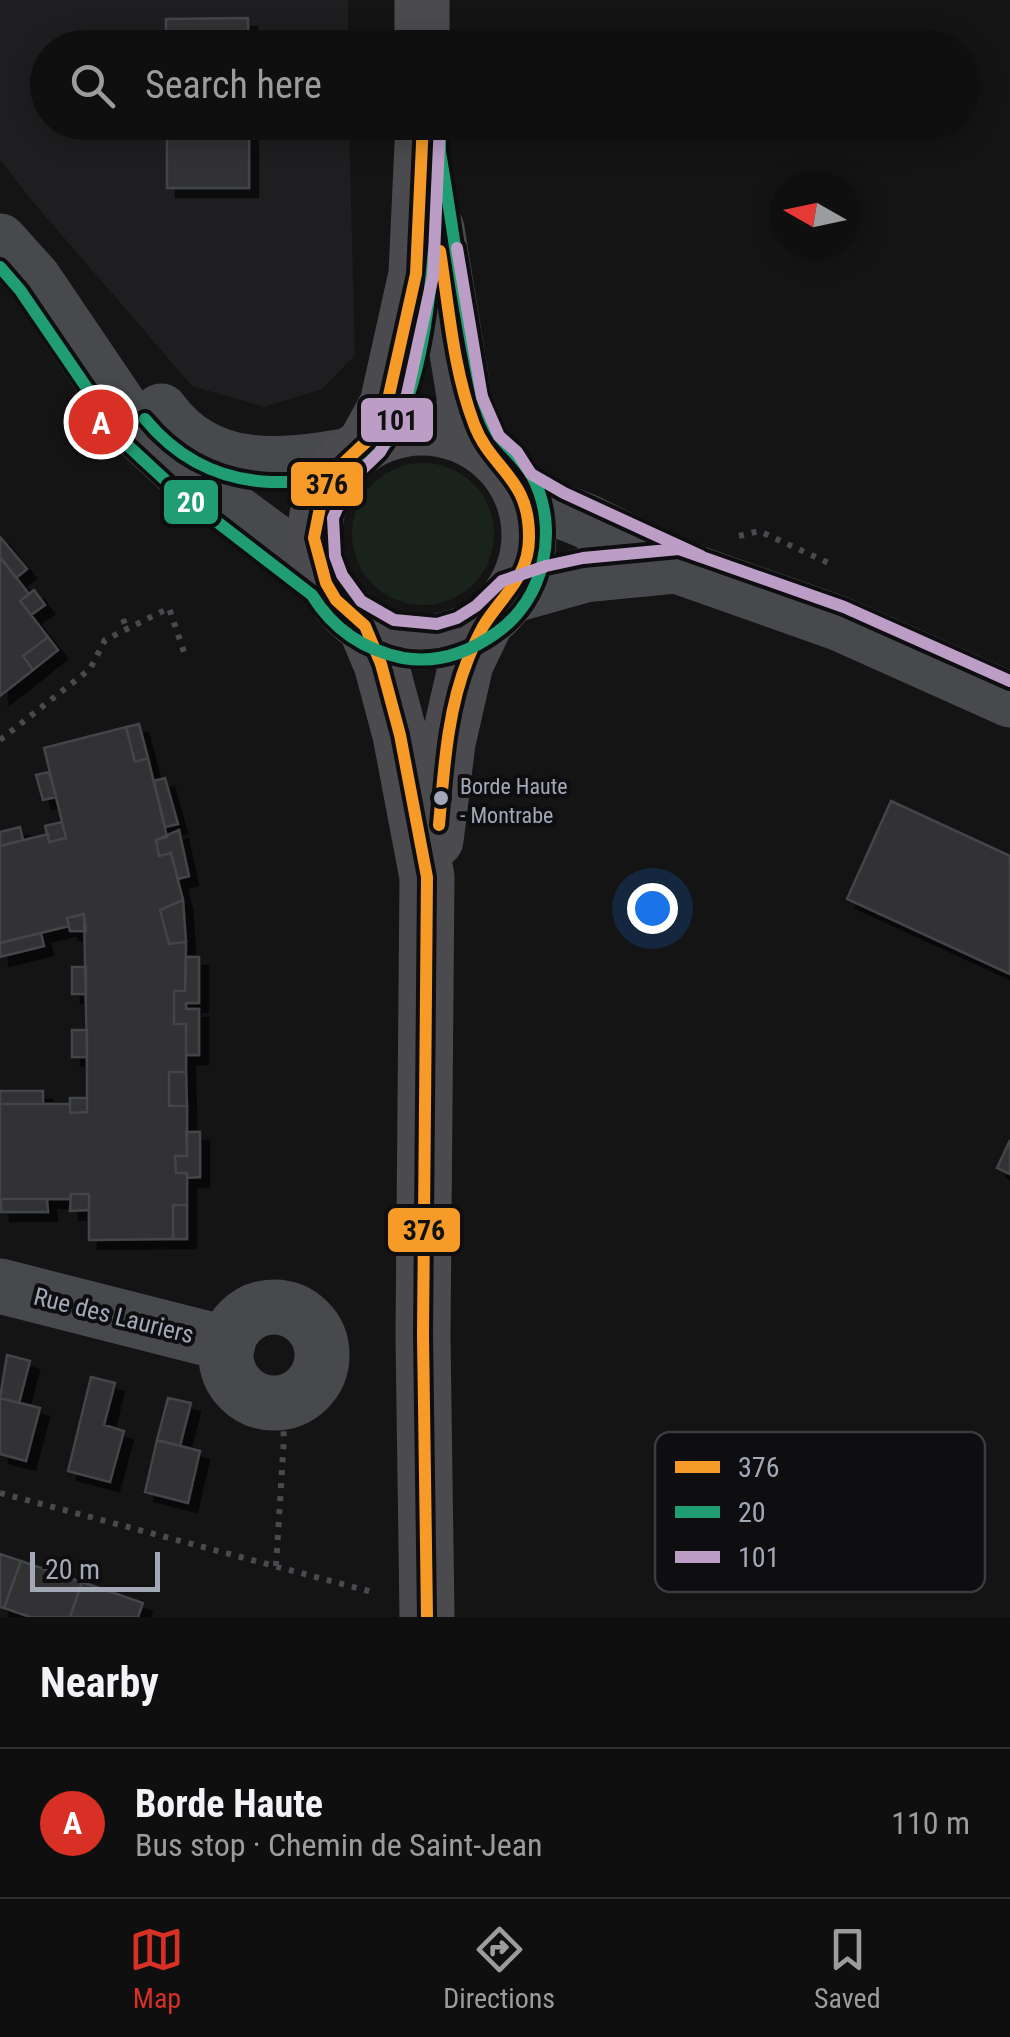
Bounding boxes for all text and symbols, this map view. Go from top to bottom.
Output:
search box [30,30,980,140]
icon: search [65,58,120,113]
text: Search here [145,63,322,107]
north arrow [770,170,860,260]
pin: A [68,384,134,460]
line badge: 101 [359,396,435,444]
text: 101 [376,404,418,437]
line badge: 376 [289,460,365,508]
text: 376 [306,468,348,501]
line badge: 20 [162,478,220,526]
text: 20 [177,486,205,519]
place label: Borde Haute - Montrabe [460,774,567,828]
marker: Borde Haute - Montrabe [431,788,451,808]
your location [627,883,678,934]
line badge: 376 [386,1206,462,1254]
text: 376 [403,1214,445,1247]
street label: Rue des Lauriers [31,1282,197,1349]
legend [655,1432,985,1592]
text: 376 [738,1451,779,1484]
text: 20 [738,1496,766,1529]
text: 101 [738,1541,779,1574]
scale bar [30,1547,160,1592]
text: 20 m [45,1553,100,1586]
text: Nearby [40,1658,159,1707]
text: Borde Haute [135,1782,323,1826]
text: A [63,1804,82,1842]
text: 110 m [891,1804,970,1842]
text: Bus stop · Chemin de Saint-Jean [135,1826,543,1864]
tab: Map [129,1922,184,2015]
tab: Directions [443,1922,555,2015]
tab: Saved [814,1922,881,2015]

